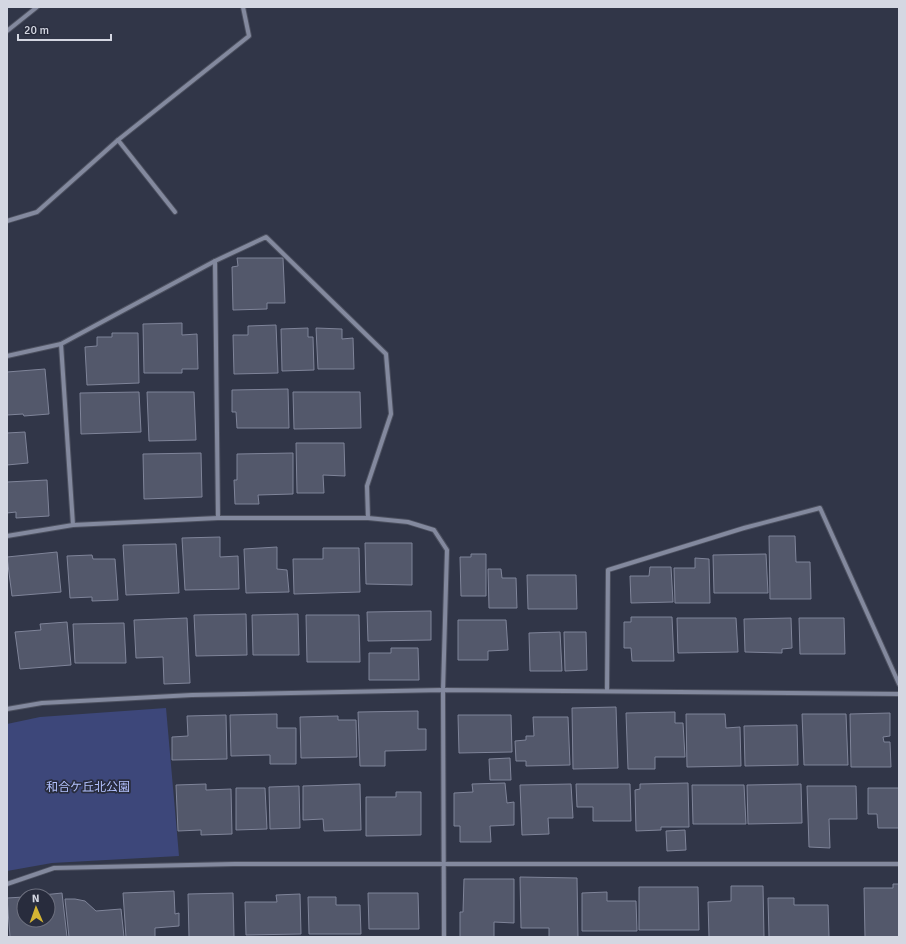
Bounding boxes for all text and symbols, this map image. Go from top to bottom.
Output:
scale bar [18,16,111,42]
text: 20 m [24,23,49,38]
park label: 和合ケ丘北公園 [46,780,130,795]
north arrow [16,888,56,928]
text: N [32,892,40,905]

